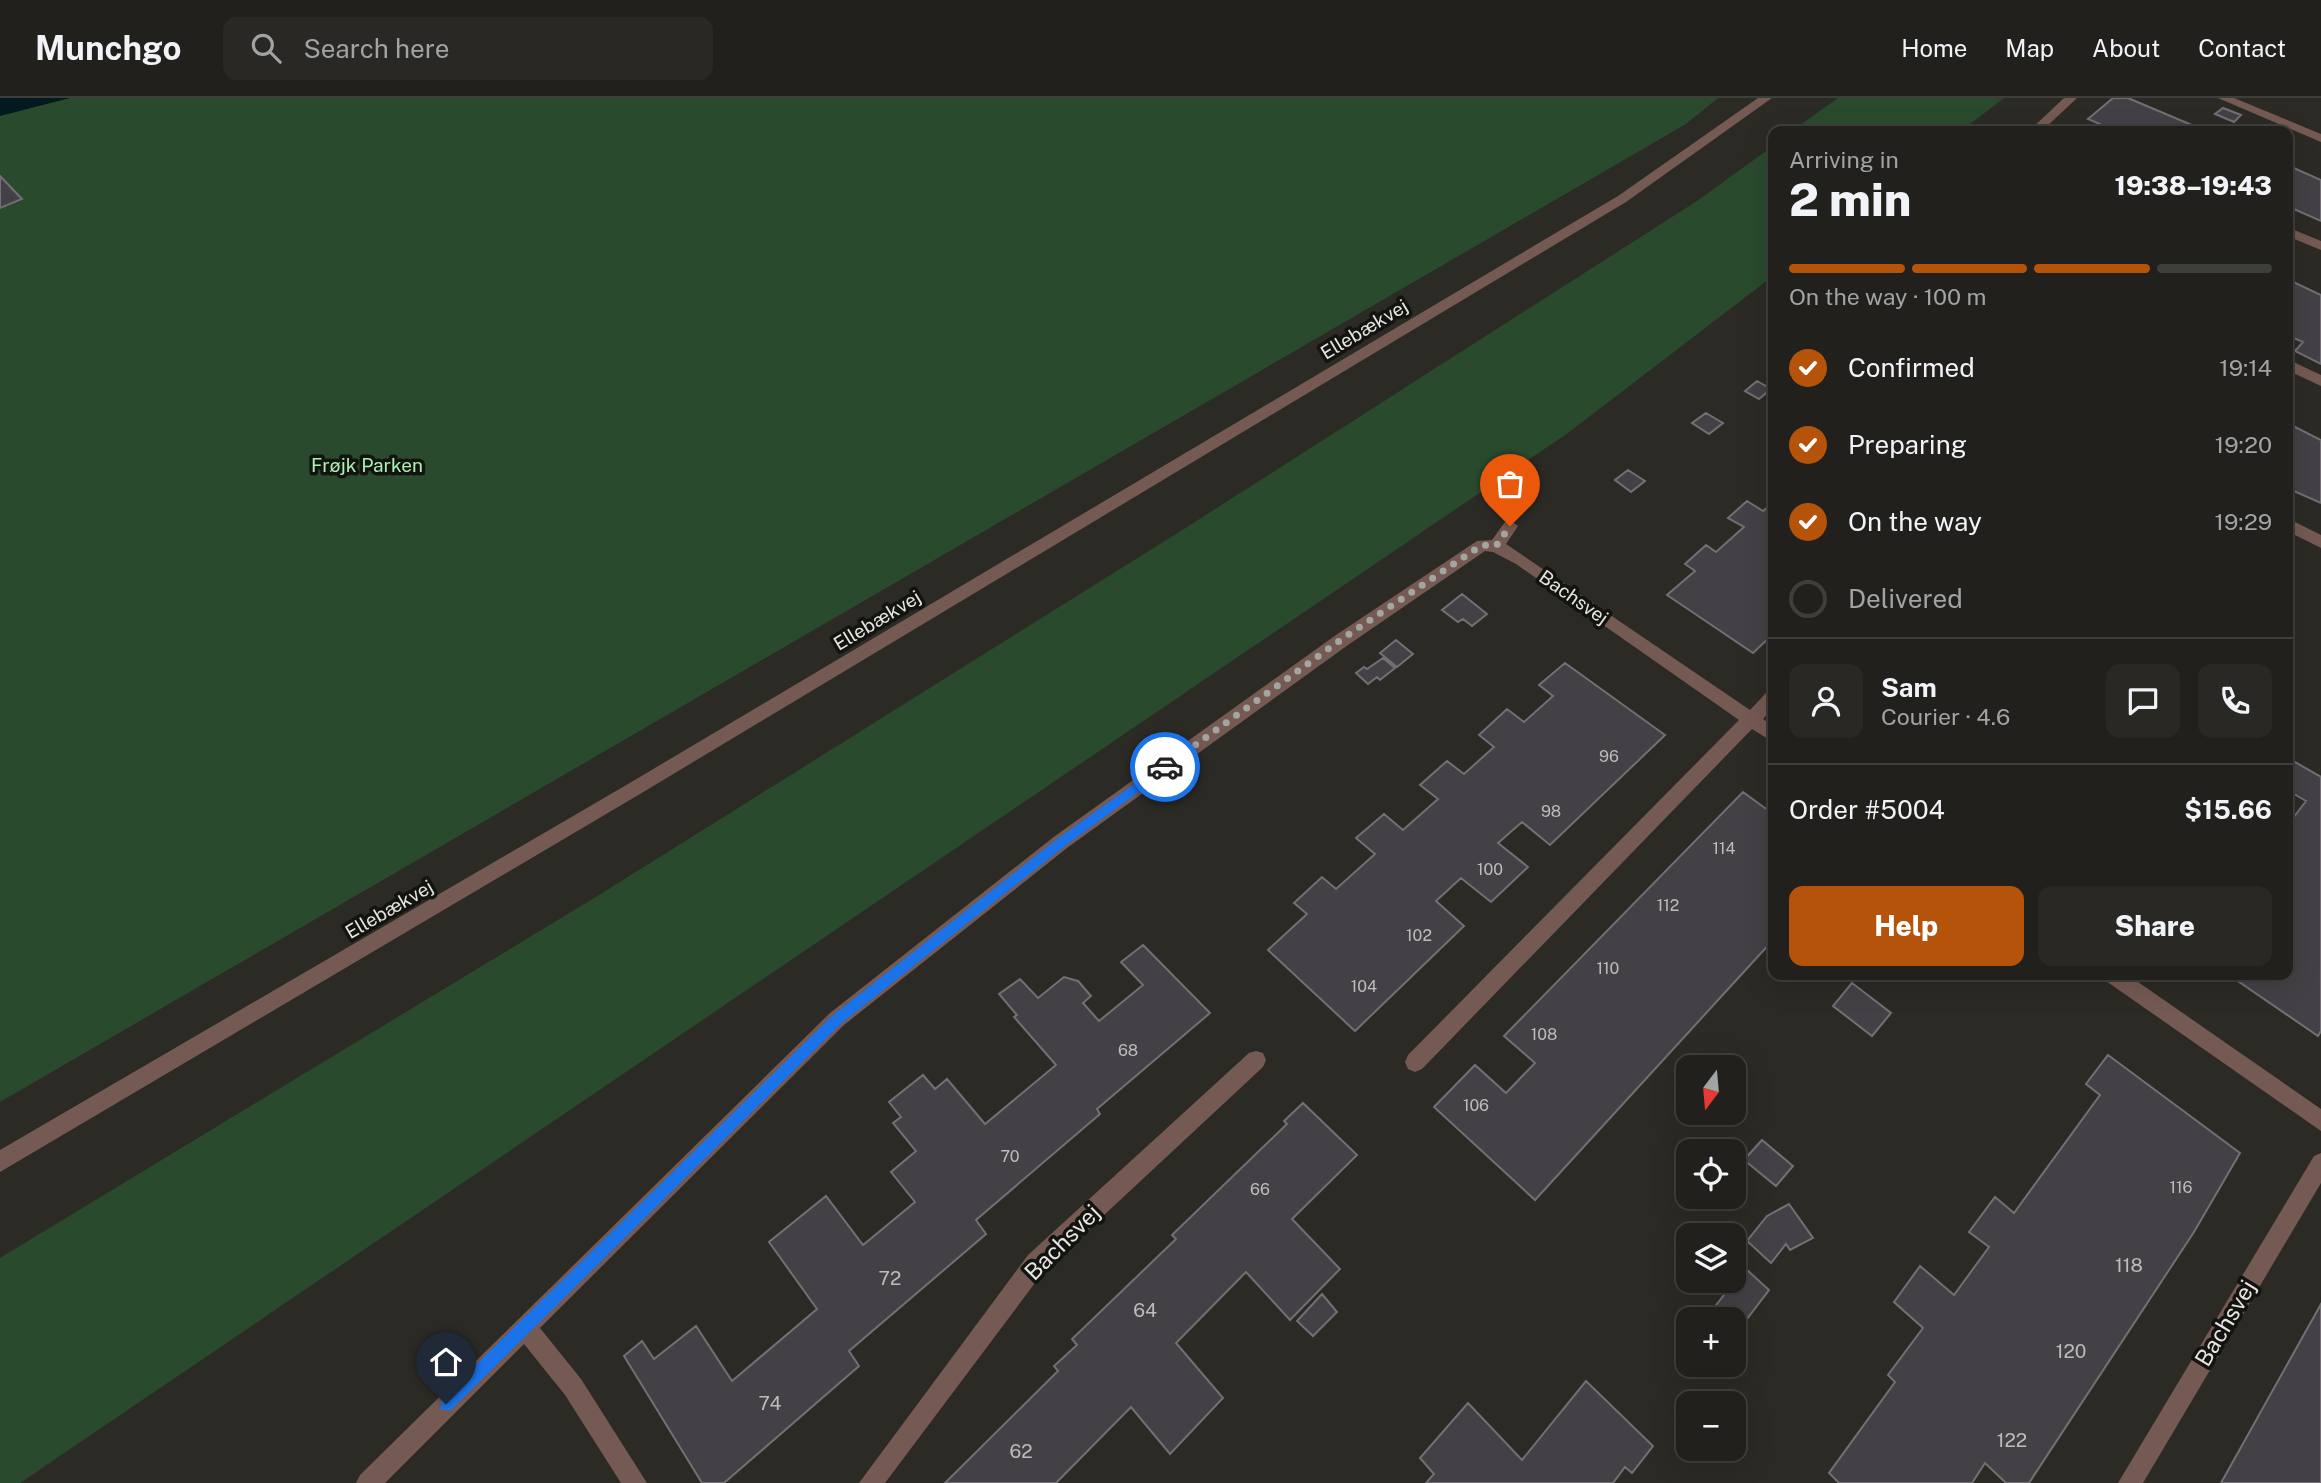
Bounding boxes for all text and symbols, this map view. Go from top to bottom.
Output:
search box [223,17,713,80]
text: Munchgo [35,29,181,67]
icon: search [247,29,285,67]
text: Search here [303,33,449,64]
text: Home [1901,34,1967,62]
text: Map [2005,34,2054,62]
text: About [2092,34,2160,62]
text: Contact [2198,34,2286,62]
text: Arriving in [1789,146,1899,173]
text: 19:38–19:43 [2115,170,2272,201]
text: 2 min [1789,172,1911,226]
text: On the way · 100 m [1789,283,1986,310]
street label: Ellebækvej [1316,294,1412,364]
icon: check [1789,349,1827,387]
text: Confirmed [1848,352,1975,383]
text: 19:14 [2219,354,2272,381]
icon: check [1789,426,1827,464]
text: Preparing [1848,429,1967,460]
text: 19:20 [2215,431,2272,458]
park label: Frøjk Parken [311,454,423,476]
pin [1480,454,1540,526]
icon: bag [1491,465,1529,503]
icon: check [1789,503,1827,541]
text: On the way [1848,506,1982,537]
text: 19:29 [2215,508,2272,535]
street label: Bachsvej [1535,565,1613,629]
text: Delivered [1848,583,1963,614]
street label: Ellebækvej [829,585,925,655]
button: person [1789,664,1863,738]
button: chat [2106,664,2180,738]
button: phone [2198,664,2272,738]
text: Sam [1881,672,1937,703]
text: Courier · 4.6 [1881,703,2010,730]
courier [1130,732,1200,802]
house number: 96 [1599,747,1619,766]
icon: car [1146,748,1184,786]
text: Order #5004 [1789,794,1945,825]
text: $15.66 [2184,794,2272,825]
house number: 98 [1541,802,1561,821]
house number: 114 [1712,839,1736,858]
house number: 100 [1477,860,1503,879]
street label: Ellebækvej [341,875,437,943]
button: Help [1789,886,2024,966]
button: Share [2038,886,2272,966]
house number: 112 [1657,896,1679,915]
house number: 102 [1406,926,1432,945]
house number: 110 [1597,959,1620,978]
house number: 104 [1351,977,1377,996]
house number: 108 [1531,1025,1557,1044]
house number: 68 [1118,1041,1138,1060]
north arrow [1676,1055,1746,1125]
map controls [1676,1055,1746,1461]
house number: 106 [1463,1096,1489,1115]
button: locate [1676,1139,1746,1209]
house number: 70 [1000,1147,1020,1166]
house number: 116 [2170,1178,2193,1197]
house number: 66 [1250,1180,1270,1199]
street label: Bachsvej [1019,1199,1105,1285]
button: layers [1676,1223,1746,1293]
house number: 118 [2115,1254,2143,1276]
house number: 72 [879,1267,901,1289]
street label: Bachsvej [2189,1275,2261,1371]
house number: 64 [1133,1299,1157,1321]
button: + [1676,1307,1746,1377]
pin [416,1332,476,1404]
house number: 120 [2056,1340,2086,1362]
icon: home [427,1343,465,1381]
button: − [1676,1391,1746,1461]
house number: 74 [759,1392,781,1414]
house number: 122 [1997,1429,2027,1451]
house number: 62 [1009,1440,1033,1462]

